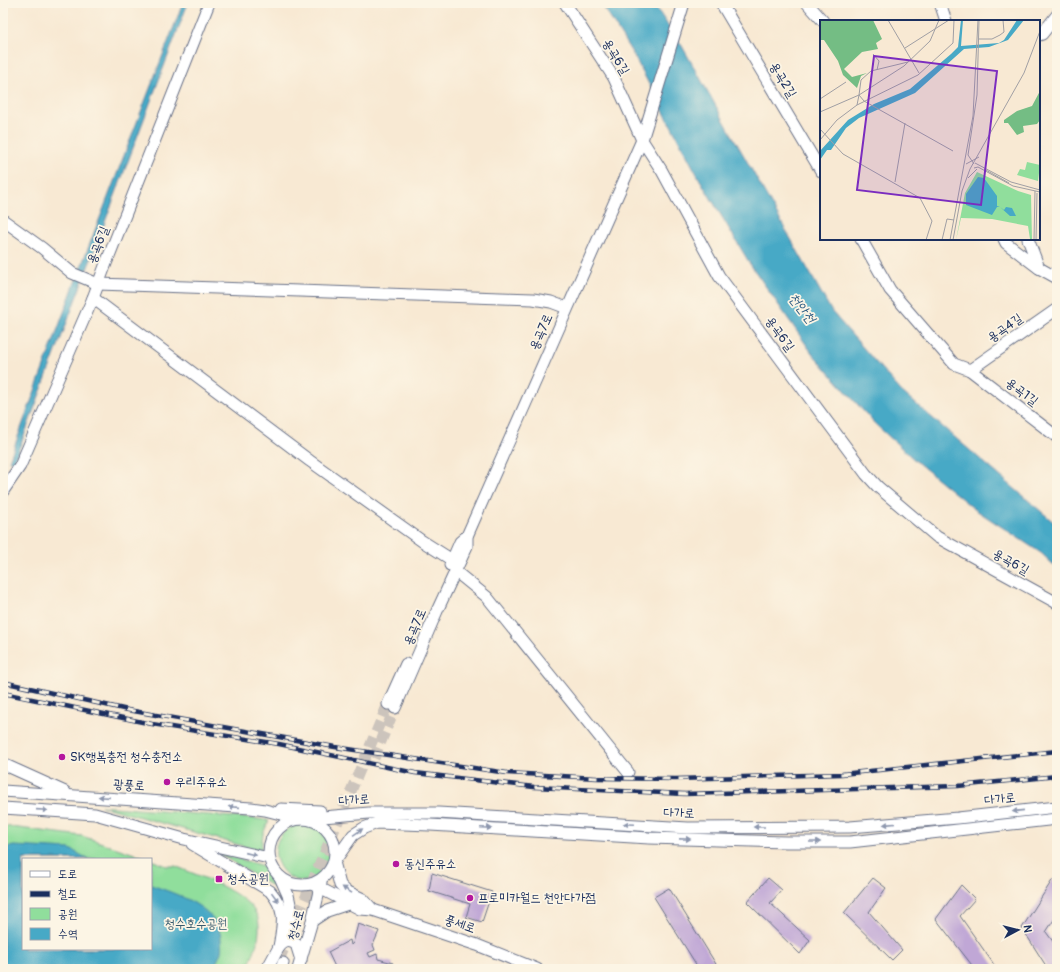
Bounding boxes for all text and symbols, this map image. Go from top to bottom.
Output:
inset map [820,20,1040,240]
street label: 용곡6길 [599,36,633,78]
street label: 용곡2길 [766,59,800,101]
street label: 용곡6길 [84,224,112,266]
water label: 천안천 [785,289,820,328]
street label: 용곡4길 [984,310,1026,346]
street label: 용곡7로 [526,311,556,353]
street label: 용곡6길 [762,314,798,354]
street label: 용곡1길 [1003,375,1041,409]
street label: 용곡6길 [990,546,1032,578]
street label: 용곡7로 [400,606,430,648]
place label: SK행복충전 청수충전소 [70,749,182,765]
marker: SK행복충전 청수충전소 [57,752,67,762]
place label: 우리주유소 [175,774,227,790]
street label: 광풍로 [113,776,145,794]
marker: 우리주유소 [162,777,172,787]
street label: 다가로 [984,789,1016,809]
street label: 다가로 [338,791,370,809]
one-way arrow [98,794,110,801]
one-way arrow [228,804,240,811]
street label: 다가로 [663,804,695,822]
one-way arrow [36,807,48,814]
one-way arrow [1012,808,1024,815]
one-way arrow [623,821,635,828]
one-way arrow [883,821,895,827]
one-way arrow [752,824,765,830]
one-way arrow [480,825,492,832]
one-way arrow [352,828,363,836]
one-way arrow [679,836,692,842]
one-way arrow [809,839,822,845]
one-way arrow [245,851,257,857]
place label: 동신주유소 [404,856,456,872]
legend [22,858,152,950]
marker: 동신주유소 [391,859,401,869]
text: 도로 [58,867,77,882]
place label: 청수공원 [227,871,269,887]
marker: 청수공원 [214,874,224,884]
text: 철도 [58,887,77,902]
one-way arrow [341,887,353,894]
place label: 프로미카월드 천안다가점 [478,890,596,906]
one-way arrow [271,892,279,902]
marker: 프로미카월드 천안다가점 [465,893,475,903]
text: 공원 [58,907,77,922]
street label: 청수로 [284,908,308,942]
north arrow [998,910,1038,950]
street label: 풍세로 [443,911,477,937]
park label: 청수호수공원 [165,916,227,932]
text: N [1021,924,1034,934]
text: 수역 [58,927,78,942]

